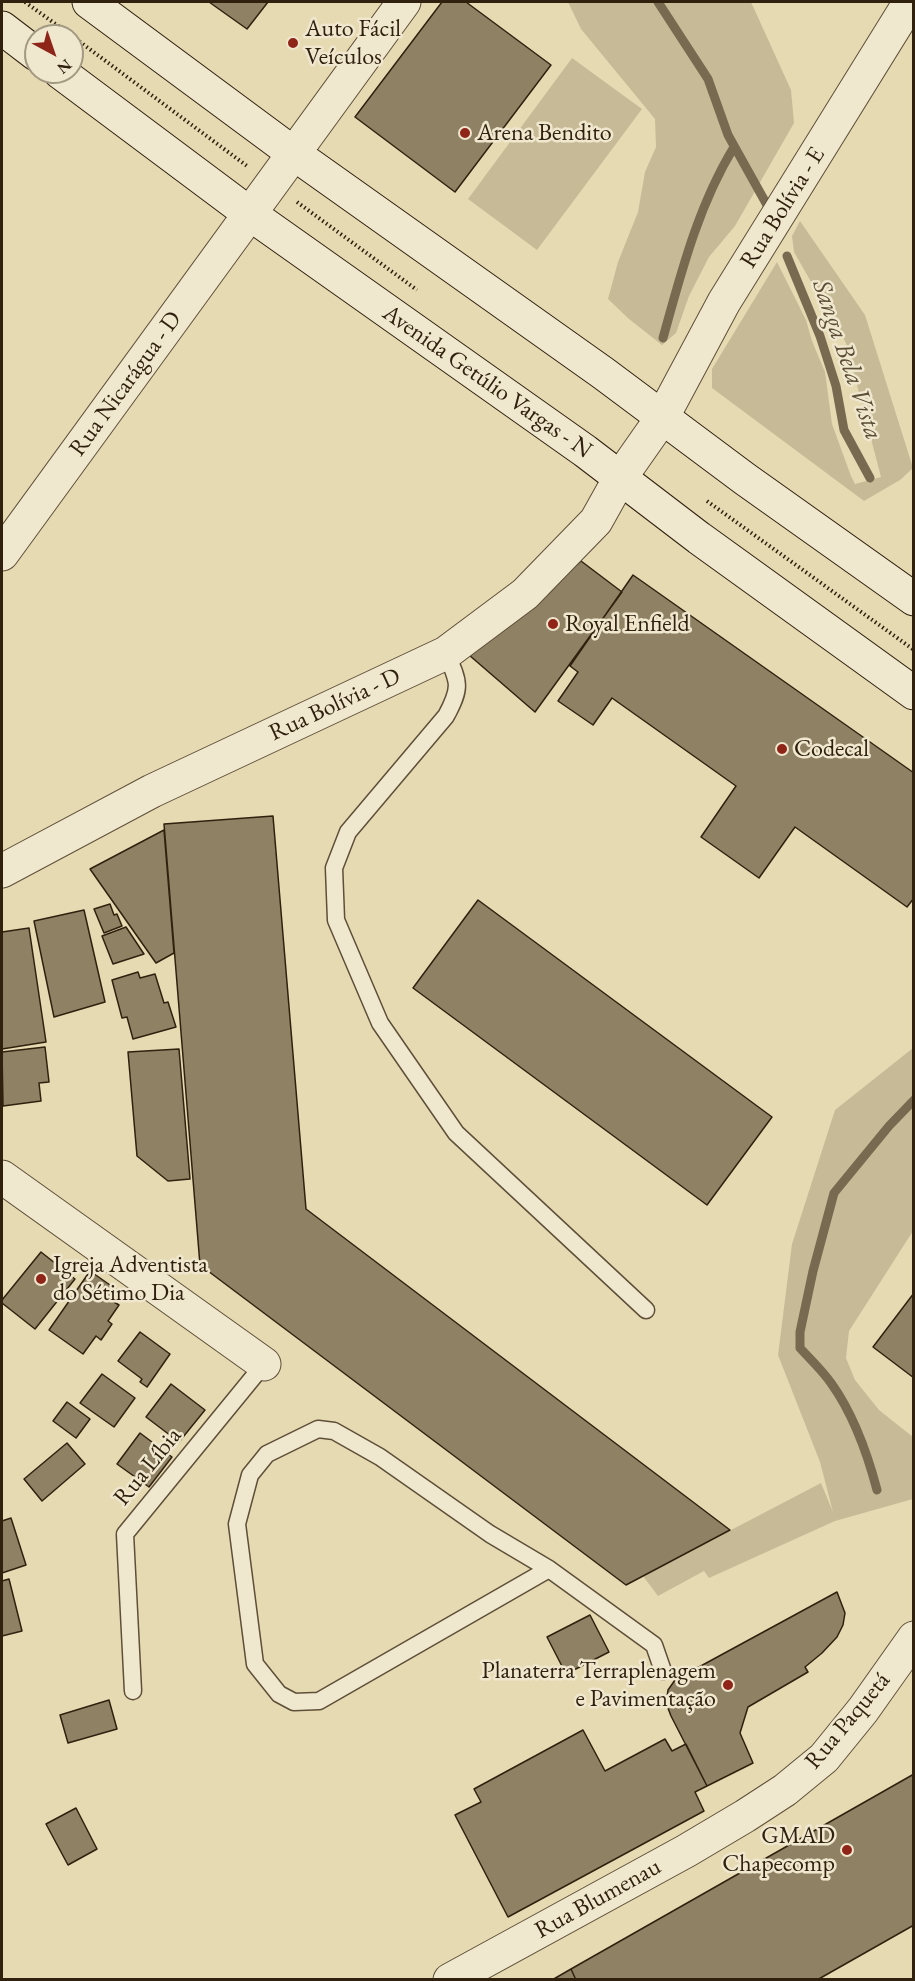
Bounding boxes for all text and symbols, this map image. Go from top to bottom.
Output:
place label: Auto Fácil Veículos [305,15,401,71]
north arrow [24,24,84,84]
marker: Auto Fácil Veículos [286,36,300,50]
text: N [53,54,76,79]
place label: Arena Bendito [477,119,612,147]
marker: Arena Bendito [458,126,472,140]
street label: Rua Bolívia - E [734,142,832,274]
water label: Sanga Bela Vista [805,276,889,444]
street label: Avenida Getúlio Vargas - N [377,299,597,465]
street label: Rua Nicarágua - D [64,306,188,462]
place label: Royal Enfield [565,610,690,638]
marker: Royal Enfield [546,617,560,631]
street label: Rua Bolívia - D [265,662,405,748]
place label: Codecal [794,735,869,763]
marker: Codecal [775,742,789,756]
place label: Igreja Adventista do Sétimo Dia [53,1251,208,1307]
marker: Igreja Adventista do Sétimo Dia [34,1272,48,1286]
street label: Rua Líbia [108,1422,188,1512]
place label: Planaterra Terraplenagem e Pavimentação [481,1657,716,1713]
street label: Rua Paquetá [799,1667,897,1775]
marker: Planaterra Terraplenagem e Pavimentação [721,1678,735,1692]
place label: GMAD Chapecomp [722,1822,835,1878]
marker: GMAD Chapecomp [840,1843,854,1857]
street label: Rua Blumenau [530,1853,666,1945]

